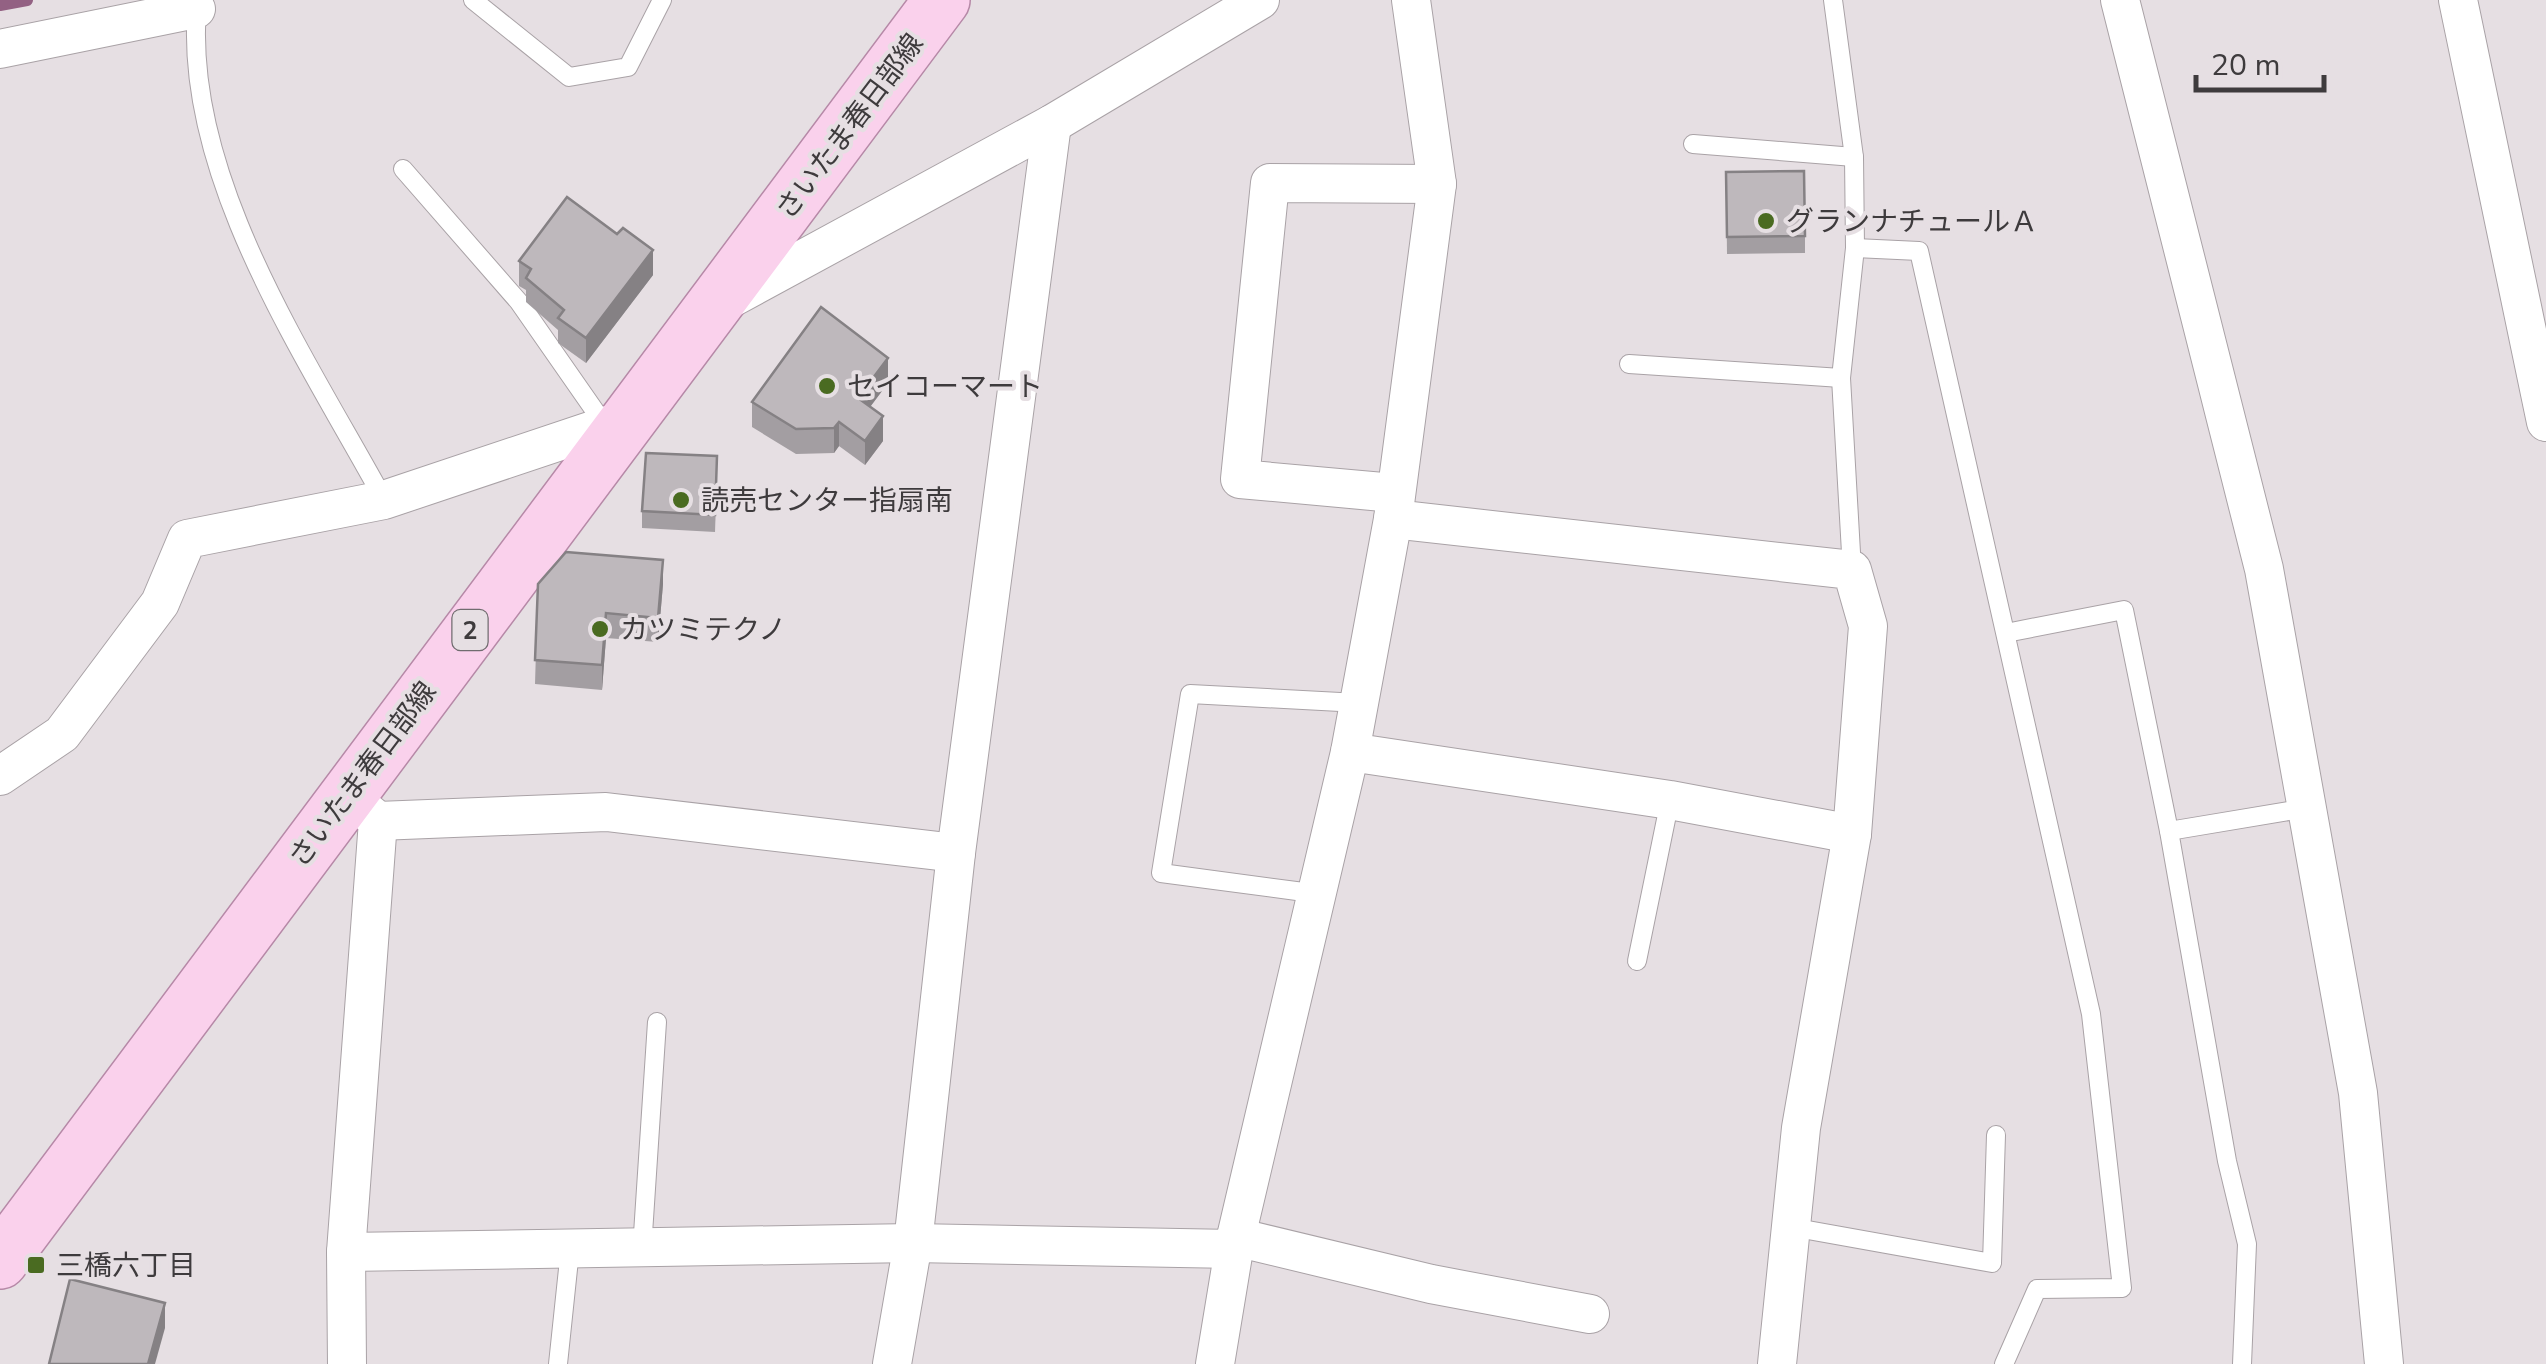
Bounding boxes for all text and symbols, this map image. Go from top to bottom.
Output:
street label: さいたま春日部線 [767,26,932,227]
scale bar [2196,30,2324,92]
text: 20 m [2211,45,2280,86]
place label: グランナチュールＡ [1786,203,2038,241]
marker: グランナチュールＡ [1755,210,1777,232]
place label: セイコーマート [847,368,1043,406]
marker: セイコーマート [816,375,838,397]
place label: 読売センター指扇南 [701,482,953,520]
marker: 読売センター指扇南 [670,489,692,511]
road number: 2 [452,610,488,650]
place label: カツミテクノ [620,611,786,649]
marker: カツミテクノ [589,618,611,640]
street label: さいたま春日部線 [280,674,445,875]
place label: 三橋六丁目 [56,1247,196,1285]
marker: 三橋六丁目 [25,1254,47,1276]

